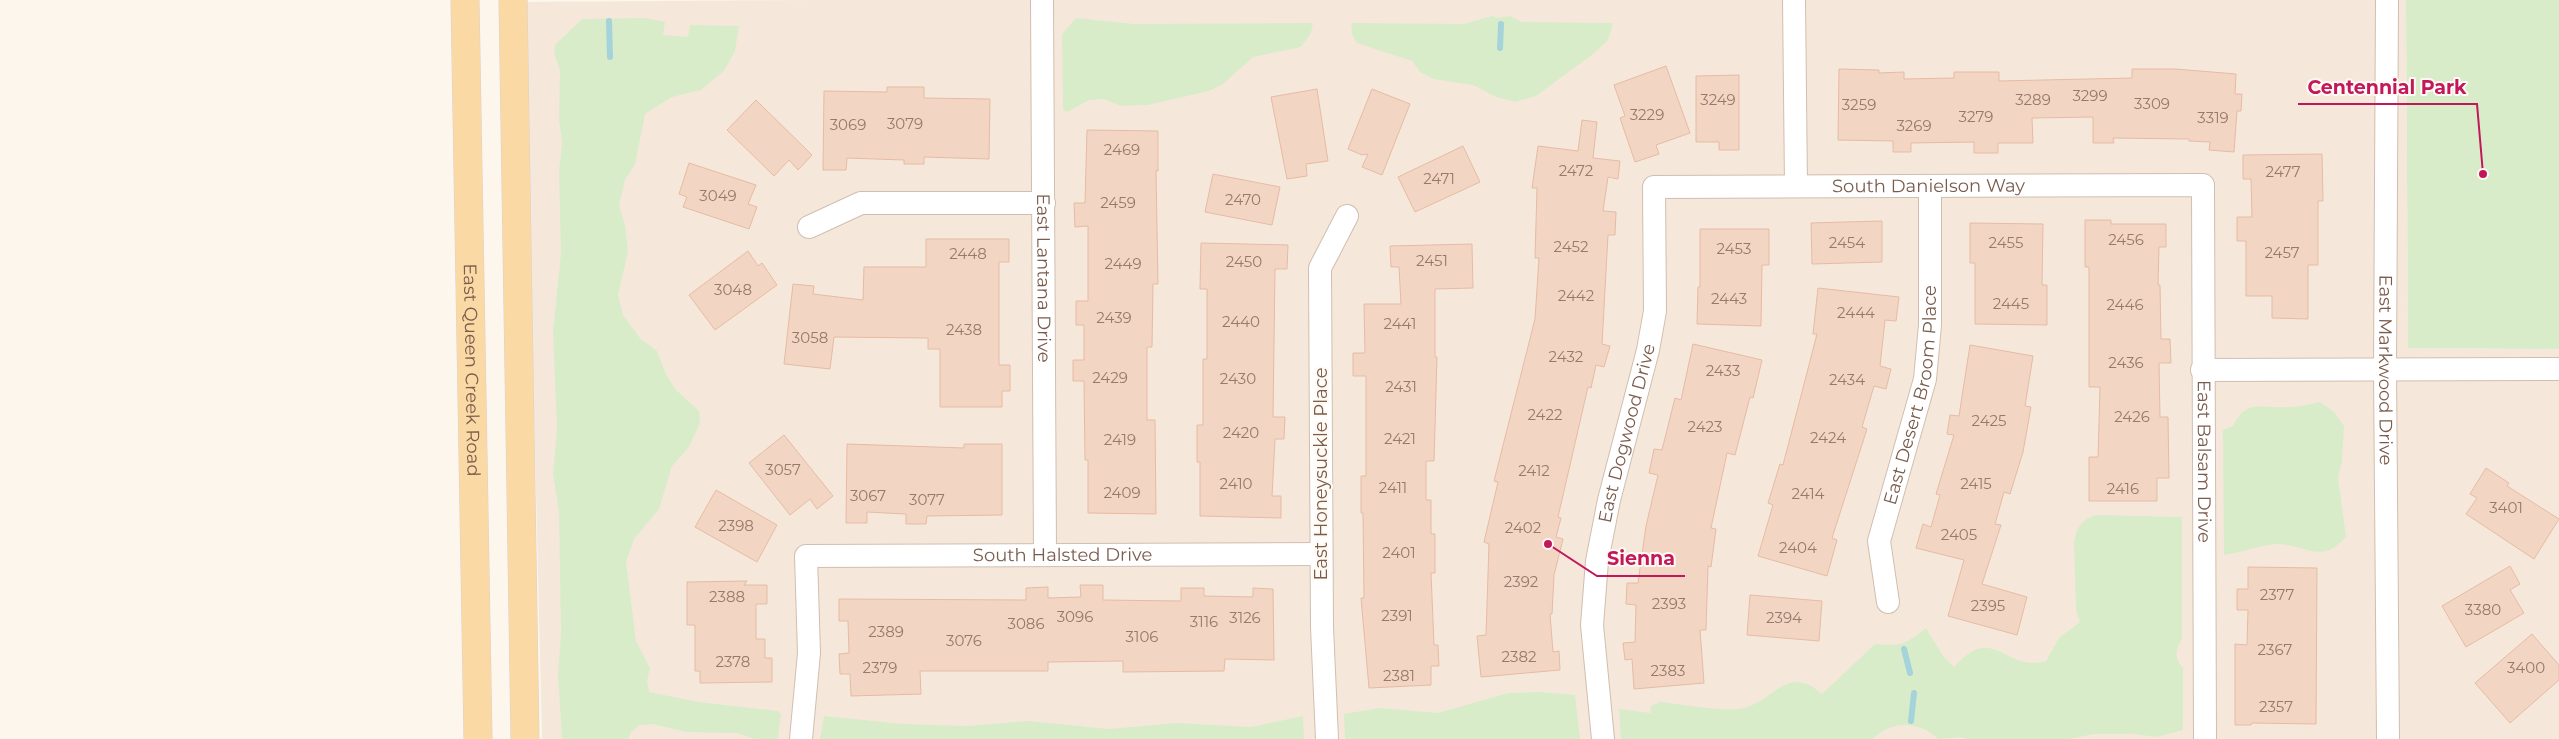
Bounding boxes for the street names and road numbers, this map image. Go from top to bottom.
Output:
street label: South Danielson Way [1832,175,2025,197]
street label: East Lantana Drive [1032,193,1055,363]
street label: East Queen Creek Road [459,263,484,477]
street label: East Markwood Drive [2374,275,2397,466]
street label: East Desert Broom Place [1879,285,1941,507]
street label: East Dogwood Drive [1594,342,1660,525]
street label: East Honeysuckle Place [1310,367,1332,581]
street label: East Balsam Drive [2193,380,2215,543]
street label: South Halsted Drive [973,544,1153,566]

